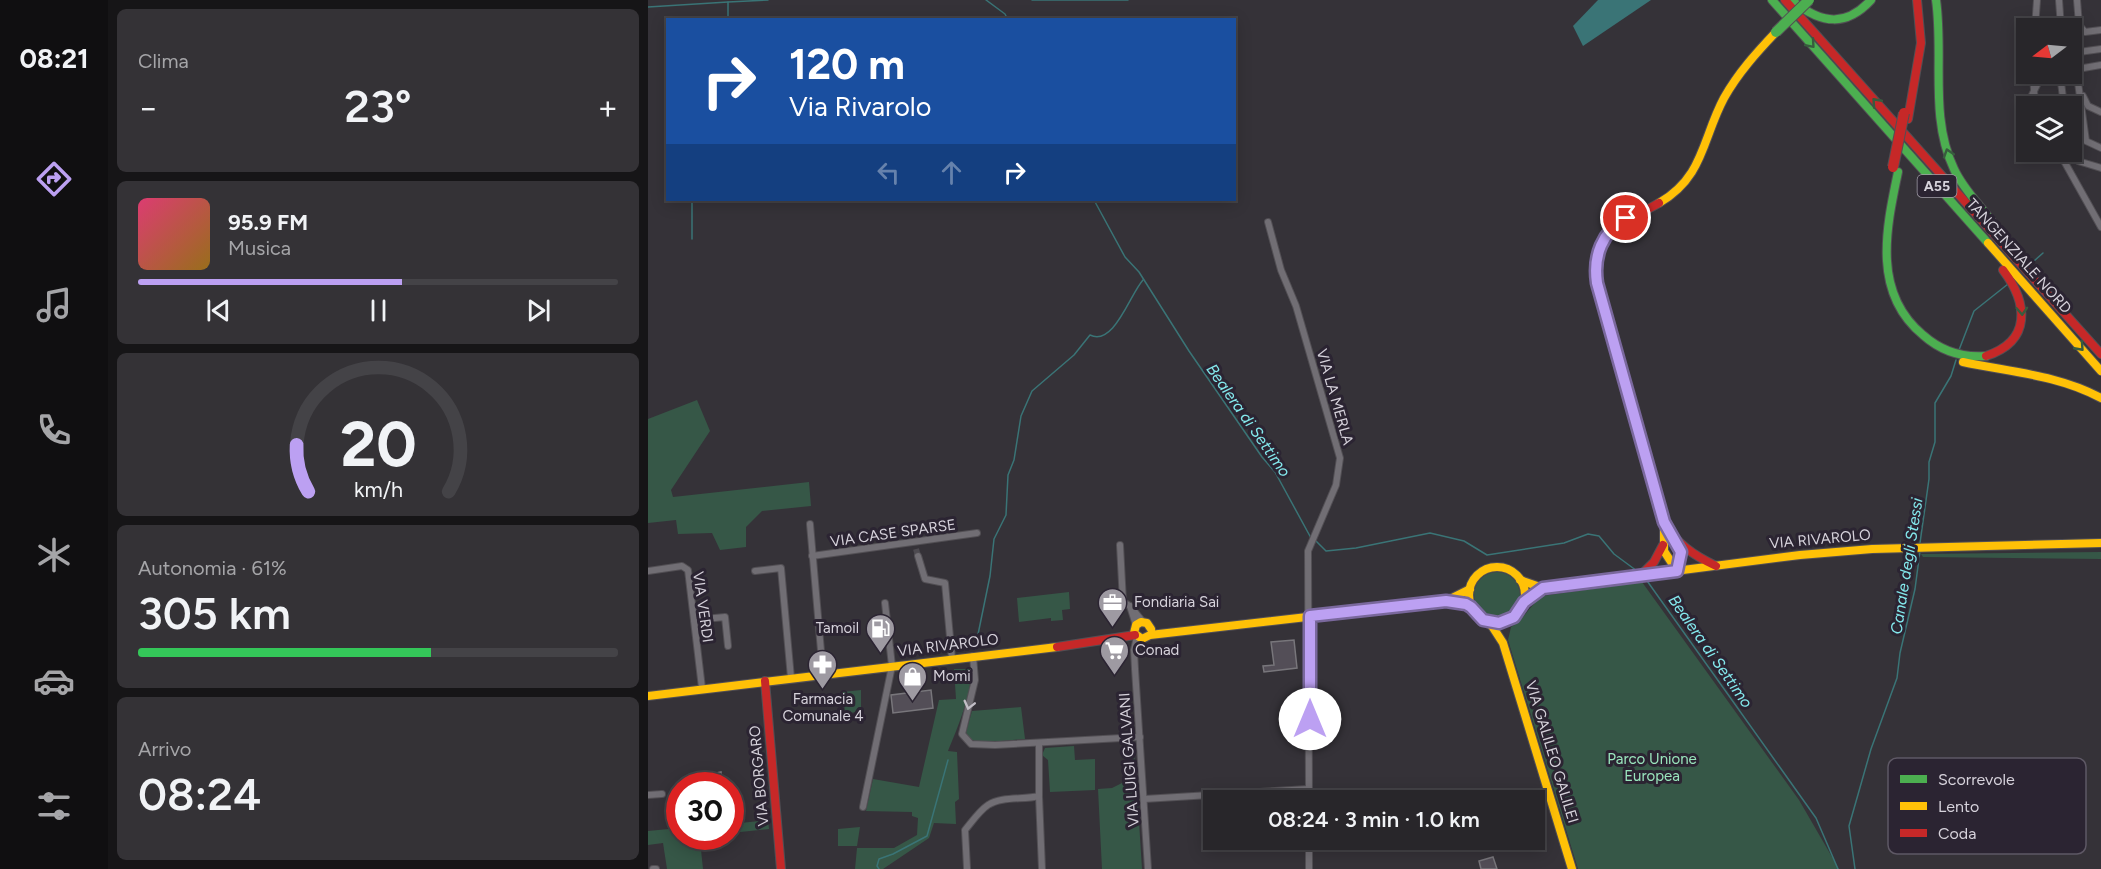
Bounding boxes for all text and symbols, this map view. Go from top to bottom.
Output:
north arrow [2016,18,2082,84]
map controls [2016,18,2082,162]
one-way arrow [1804,37,1815,48]
text: 120 m [789,39,905,90]
text: 08:21 [19,42,89,75]
icon: right [690,42,768,120]
text: Clima [138,49,189,73]
text: 23° [344,79,412,133]
text: − [138,88,159,127]
text: + [597,88,618,127]
text: Via Rivarolo [789,90,931,123]
button: layers [2016,96,2082,162]
one-way arrow [1872,98,1883,108]
one-way arrow [1943,148,1956,159]
icon: left [872,156,905,189]
icon: ahead [935,156,968,189]
icon: right [998,156,1031,189]
icon: directions [33,158,75,200]
road number: A55 [1918,175,1956,197]
pin [1600,192,1651,243]
street label: TANGENZIALE NORD [1963,195,2075,317]
icon: arrive [1609,201,1642,234]
text: 95.9 FM [228,209,308,236]
text: Musica [228,236,291,260]
icon: music [33,284,75,326]
icon: previous [202,294,235,327]
icon: pause [362,294,395,327]
icon: next [522,294,555,327]
one-way arrow [2015,306,2028,315]
one-way arrow [2073,340,2084,351]
street label: VIA LA MERLA [1313,347,1357,447]
water label: Bealera di Settimo [1202,360,1295,480]
text: 20 [340,407,416,482]
icon: phone [33,409,75,451]
text: km/h [354,477,402,502]
water label: Canale degli Stessi [1886,496,1927,636]
street label: VIA CASE SPARSE [829,515,957,551]
street label: VIA RIVAROLO [1768,526,1872,552]
icon: climate [33,534,75,576]
text: Autonomia · 61% [138,556,287,580]
street label: VIA VERDI [689,570,717,644]
text: 305 km [138,586,291,640]
office icon: Fondiaria Sai [1097,586,1129,628]
water label: Bealera di Settimo [1664,591,1757,711]
place label: Fondiaria Sai [1134,593,1219,611]
fuel station icon: Tamoil [864,612,896,654]
place label: Tamoil [816,619,859,637]
street label: VIA RIVAROLO [896,630,1000,660]
supermarket icon: Conad [1098,634,1130,676]
place label: Conad [1135,641,1179,659]
pharmacy icon: Farmacia Comunale 4 [807,648,839,690]
icon: car [33,660,75,702]
shop icon: Momi [896,660,928,702]
place label: Momi [933,667,971,685]
street label: VIA GALILEO GALILEI [1522,679,1582,825]
position arrow [1278,687,1342,751]
place label: Farmacia Comunale 4 [782,690,864,725]
street label: VIA LUIGI GALVANI [1115,692,1143,828]
one-way arrow [963,700,976,710]
street label: VIA BORGARO [746,725,772,827]
text: Arrivo [138,737,191,761]
park label: Parco Unione Europea [1607,750,1697,785]
legend [1888,758,2086,854]
text: 08:24 [138,767,261,821]
text: Scorrevole [1938,770,2015,789]
speed limit sign: 30 [666,772,744,850]
icon: filters [33,785,75,827]
text: Lento [1938,797,1979,816]
text: 08:24 · 3 min · 1.0 km [1268,806,1480,833]
text: Coda [1938,824,1976,843]

